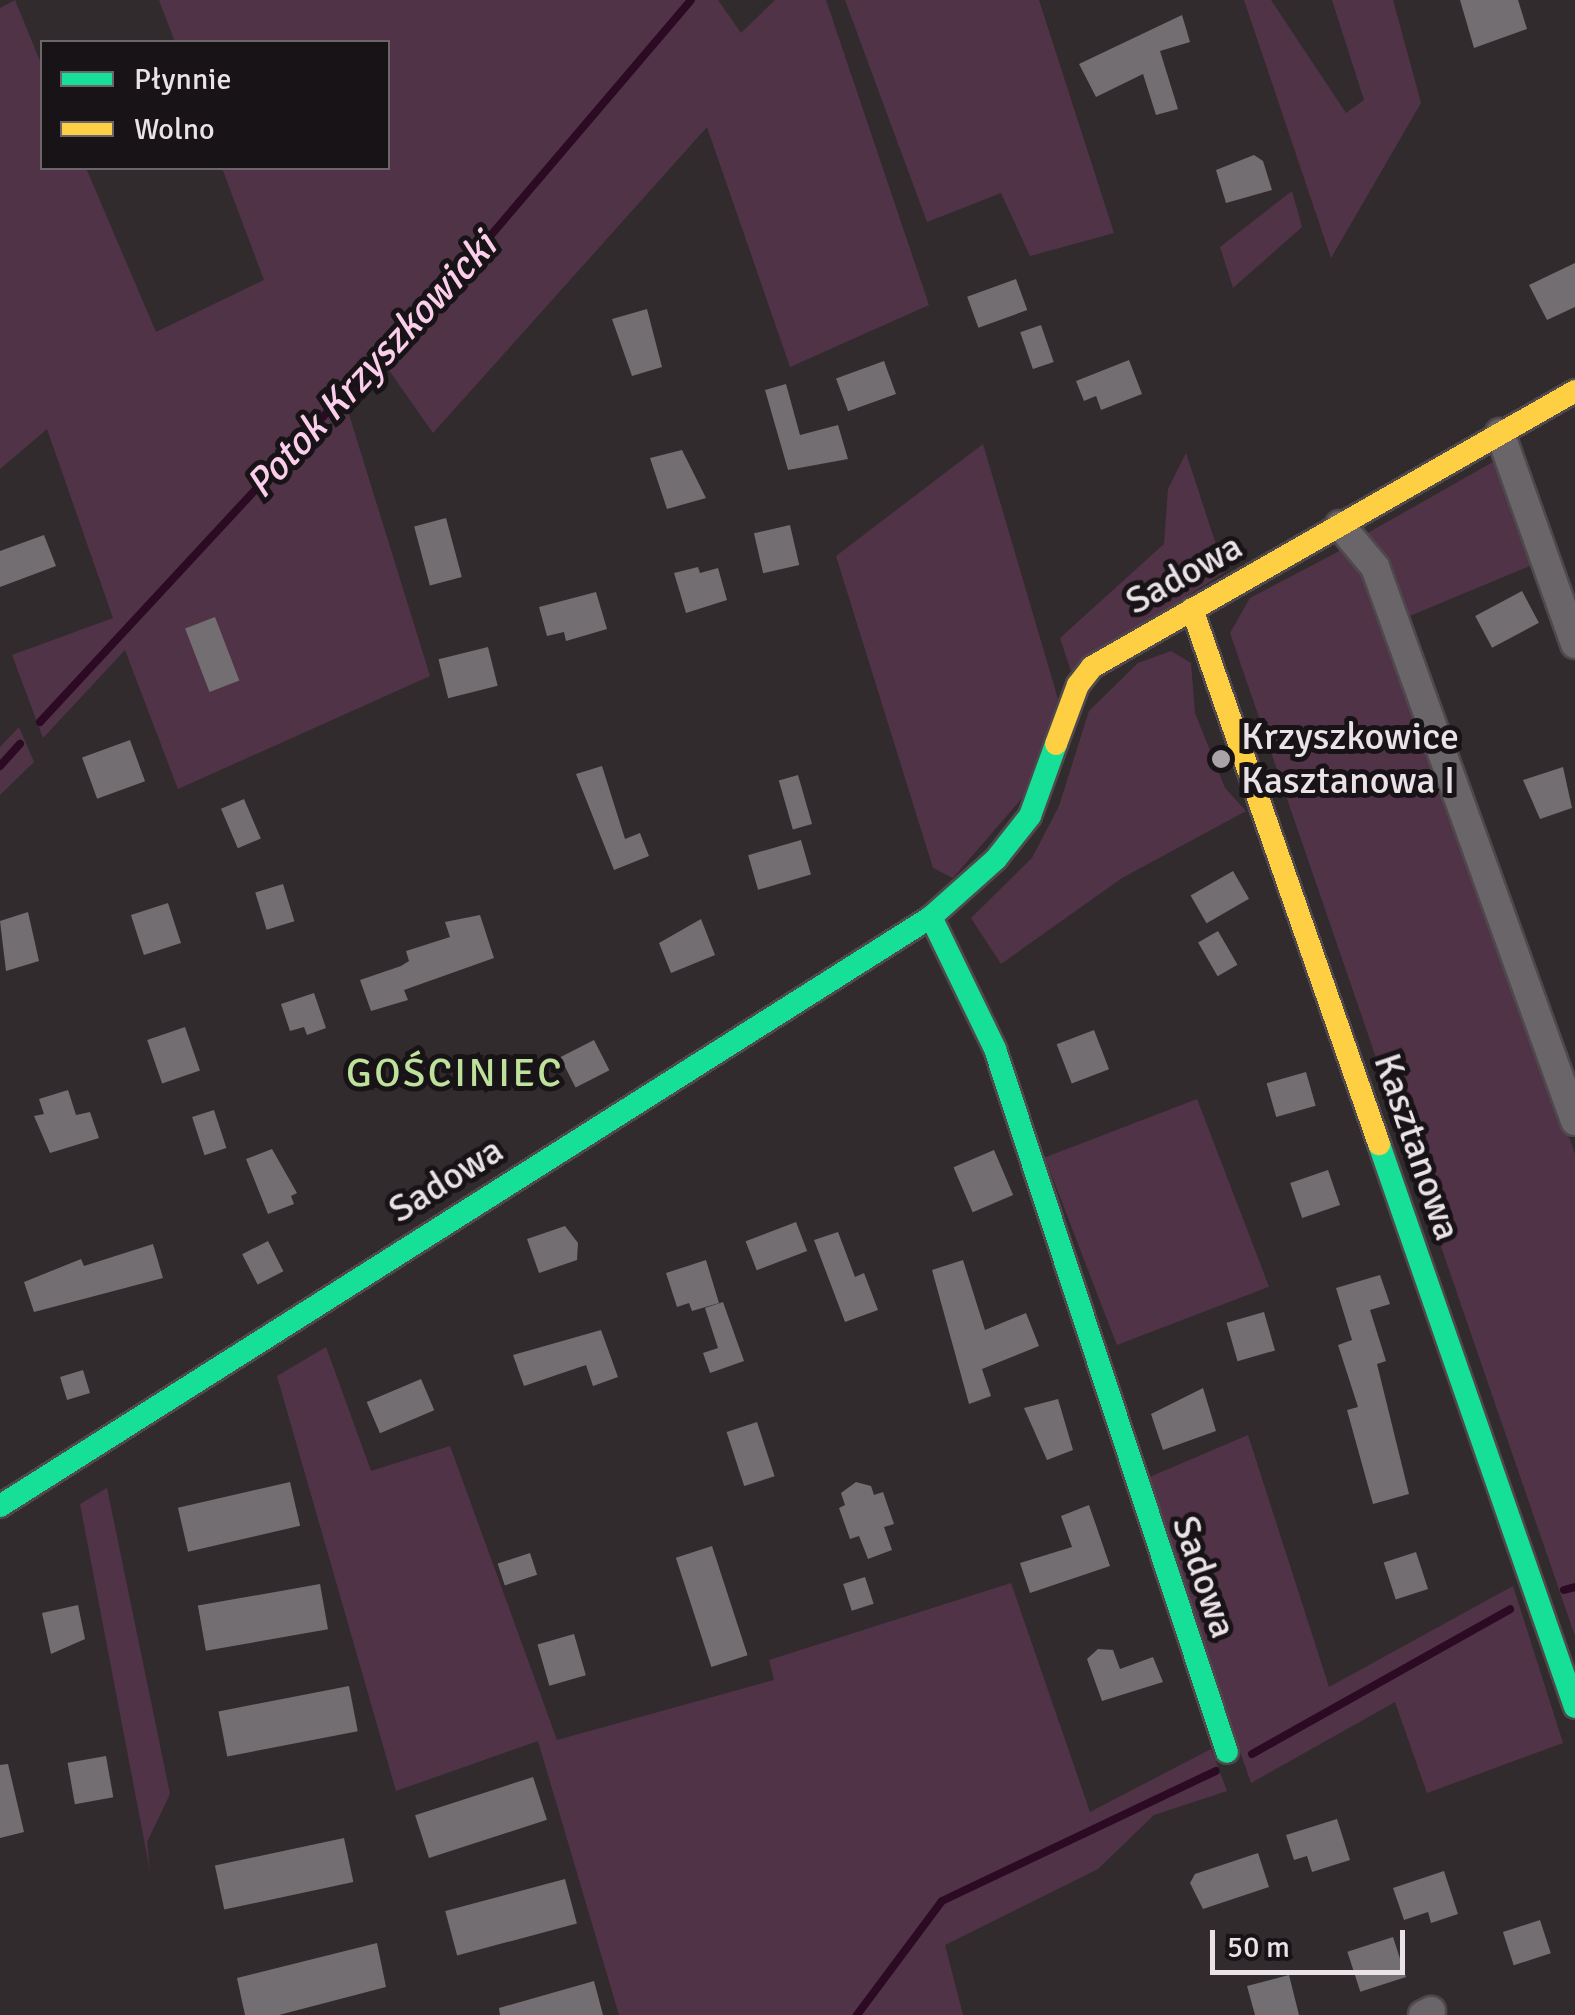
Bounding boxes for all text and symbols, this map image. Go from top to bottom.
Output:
legend [40,40,390,170]
text: Płynnie [134,61,231,98]
text: Wolno [134,111,215,148]
water label: Potok Krzyszkowicki [236,222,506,508]
street label: Sadowa [1118,523,1250,625]
place label: Krzyszkowice Kasztanowa I [1241,714,1459,804]
marker: Krzyszkowice Kasztanowa I [1210,748,1232,770]
street label: Kasztanowa [1364,1048,1470,1246]
district label: GOŚCINIEC [346,1049,564,1097]
street label: Sadowa [380,1127,512,1233]
street label: Sadowa [1162,1510,1246,1644]
scale bar [1215,1910,1410,1972]
text: 50 m [1227,1929,1290,1966]

